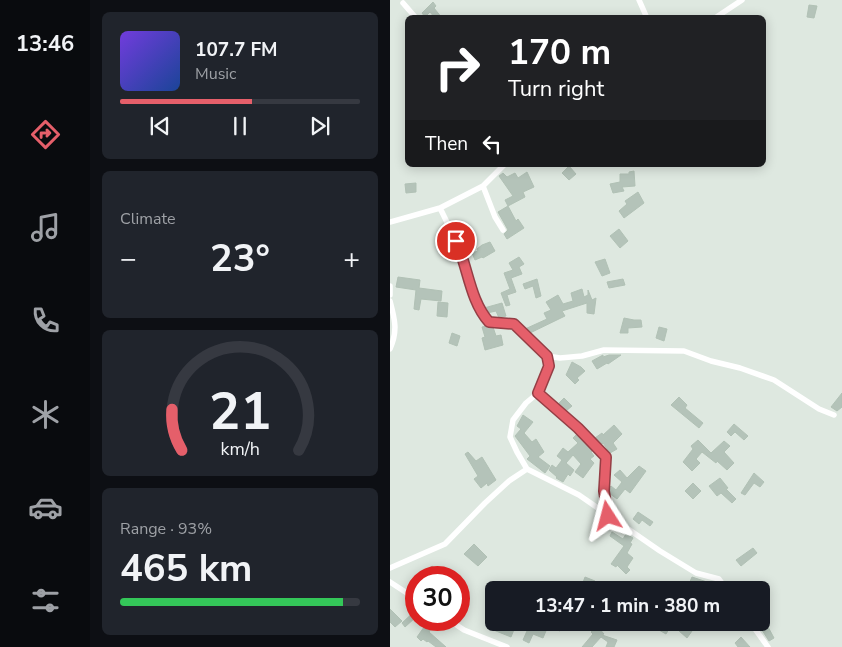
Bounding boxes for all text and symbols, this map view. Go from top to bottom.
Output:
text: 13:46 [16,29,74,59]
text: 170 m [508,29,611,76]
icon: right [425,35,490,100]
text: 107.7 FM [195,37,278,63]
text: Music [195,63,236,85]
text: Turn right [508,74,604,104]
icon: previous [146,112,174,140]
icon: pause [226,112,254,140]
icon: next [306,112,334,140]
icon: directions [28,117,63,152]
icon: left [478,130,506,158]
text: Then [425,131,468,157]
text: Climate [120,208,175,230]
icon: music [28,210,63,245]
pin [435,220,477,262]
icon: arrive [442,227,470,255]
text: 23° [210,233,270,284]
text: − [120,240,137,278]
text: + [343,240,360,278]
icon: phone [28,303,63,338]
text: 21 [209,376,271,447]
icon: climate [28,397,63,432]
text: km/h [220,437,260,461]
position arrow [581,489,633,541]
icon: car [28,490,63,525]
text: Range · 93% [120,518,212,540]
text: 465 km [120,543,252,594]
speed limit sign: 30 [405,566,470,631]
icon: filters [28,583,63,618]
text: 13:47 · 1 min · 380 m [535,593,720,619]

